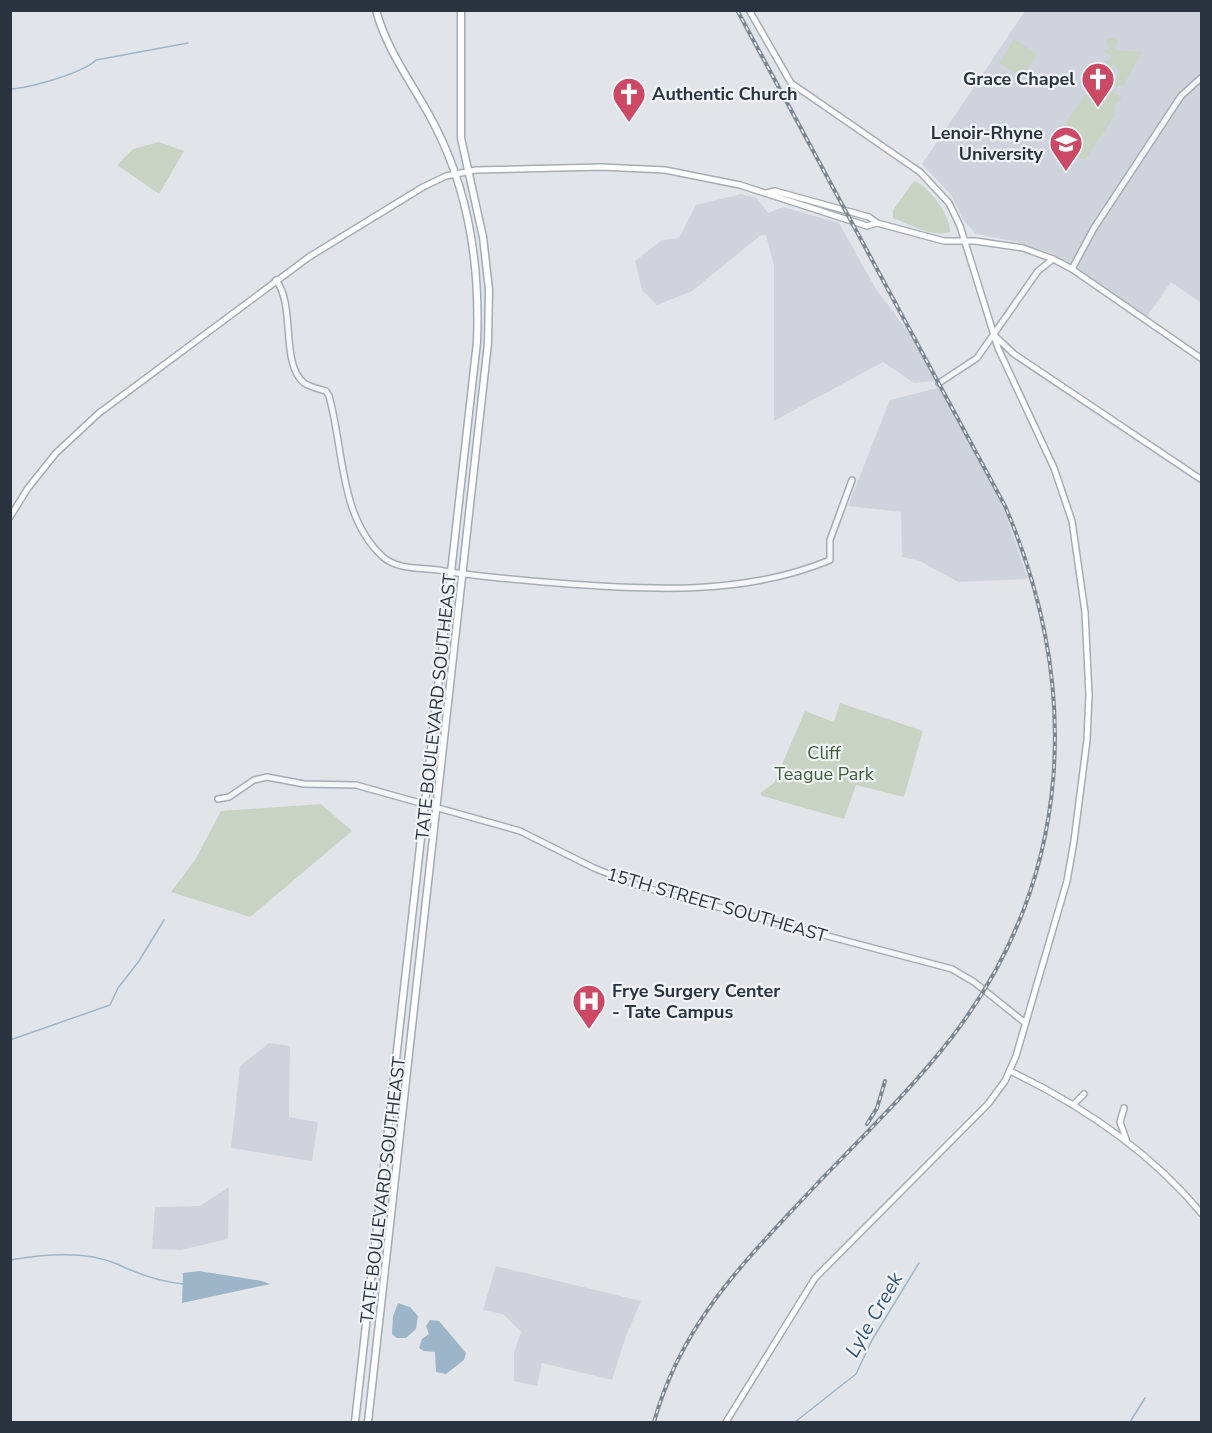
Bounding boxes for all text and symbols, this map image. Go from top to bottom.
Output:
church icon: Grace Chapel [1080,61,1116,108]
place label: Grace Chapel [963,67,1075,91]
church icon: Authentic Church [611,76,647,123]
place label: Authentic Church [652,82,798,106]
place label: Lenoir-Rhyne University [931,121,1044,166]
school or university icon: Lenoir-Rhyne University [1048,125,1084,172]
street label: TATE BOULEVARD SOUTHEAST [410,572,462,842]
park label: Cliff Teague Park [774,741,875,786]
street label: 15TH STREET SOUTHEAST [604,862,830,948]
place label: Frye Surgery Center - Tate Campus [612,979,780,1024]
hospital icon: Frye Surgery Center - Tate Campus [571,983,607,1030]
street label: TATE BOULEVARD SOUTHEAST [355,1055,411,1325]
water label: Lyle Creek [839,1267,910,1362]

